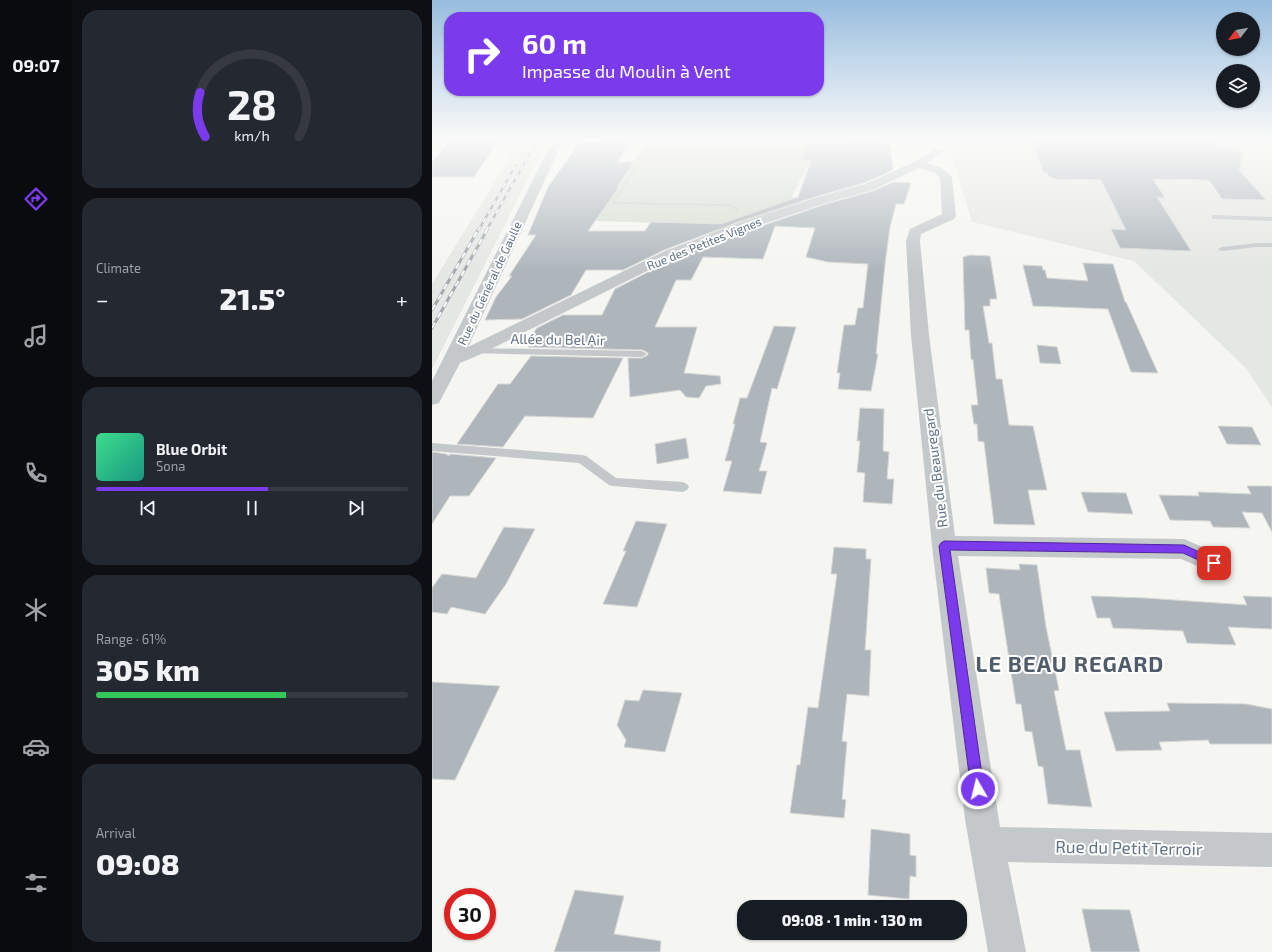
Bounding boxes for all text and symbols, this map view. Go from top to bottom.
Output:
north arrow [1216,12,1260,56]
map controls [1216,12,1260,108]
text: 60 m [522,26,587,60]
icon: right [456,28,508,80]
text: 09:07 [12,54,60,76]
text: Impasse du Moulin à Vent [522,60,731,82]
button: layers [1216,64,1260,108]
text: 28 [227,78,277,128]
text: km/h [234,127,270,144]
icon: directions [22,185,50,213]
street label: Rue des Petites Vignes [645,214,763,272]
street label: Rue du Général de Gaulle [454,219,524,347]
text: Climate [96,260,141,276]
text: 21.5° [220,280,285,316]
text: − [96,286,109,312]
text: + [396,286,408,312]
icon: music [22,322,50,350]
street label: Allée du Bel Air [510,330,606,348]
street label: Rue du Beauregard [919,407,951,529]
text: Blue Orbit [156,440,227,458]
text: Sona [156,458,185,474]
icon: phone [22,459,50,487]
icon: previous [137,497,159,519]
icon: pause [241,497,263,519]
icon: next [345,497,367,519]
pin [1197,546,1231,580]
icon: arrive [1203,552,1225,574]
icon: climate [22,596,50,624]
text: Range · 61% [96,631,166,647]
district label: LE BEAU REGARD [976,650,1164,676]
text: 305 km [96,651,200,687]
icon: car [22,733,50,761]
position arrow [957,768,999,810]
text: Arrival [96,825,136,841]
street label: Rue du Petit Terroir [1055,836,1203,858]
text: 09:08 [96,845,180,881]
icon: filters [22,869,50,897]
speed limit sign: 30 [444,888,496,940]
text: 09:08 · 1 min · 130 m [782,911,922,929]

